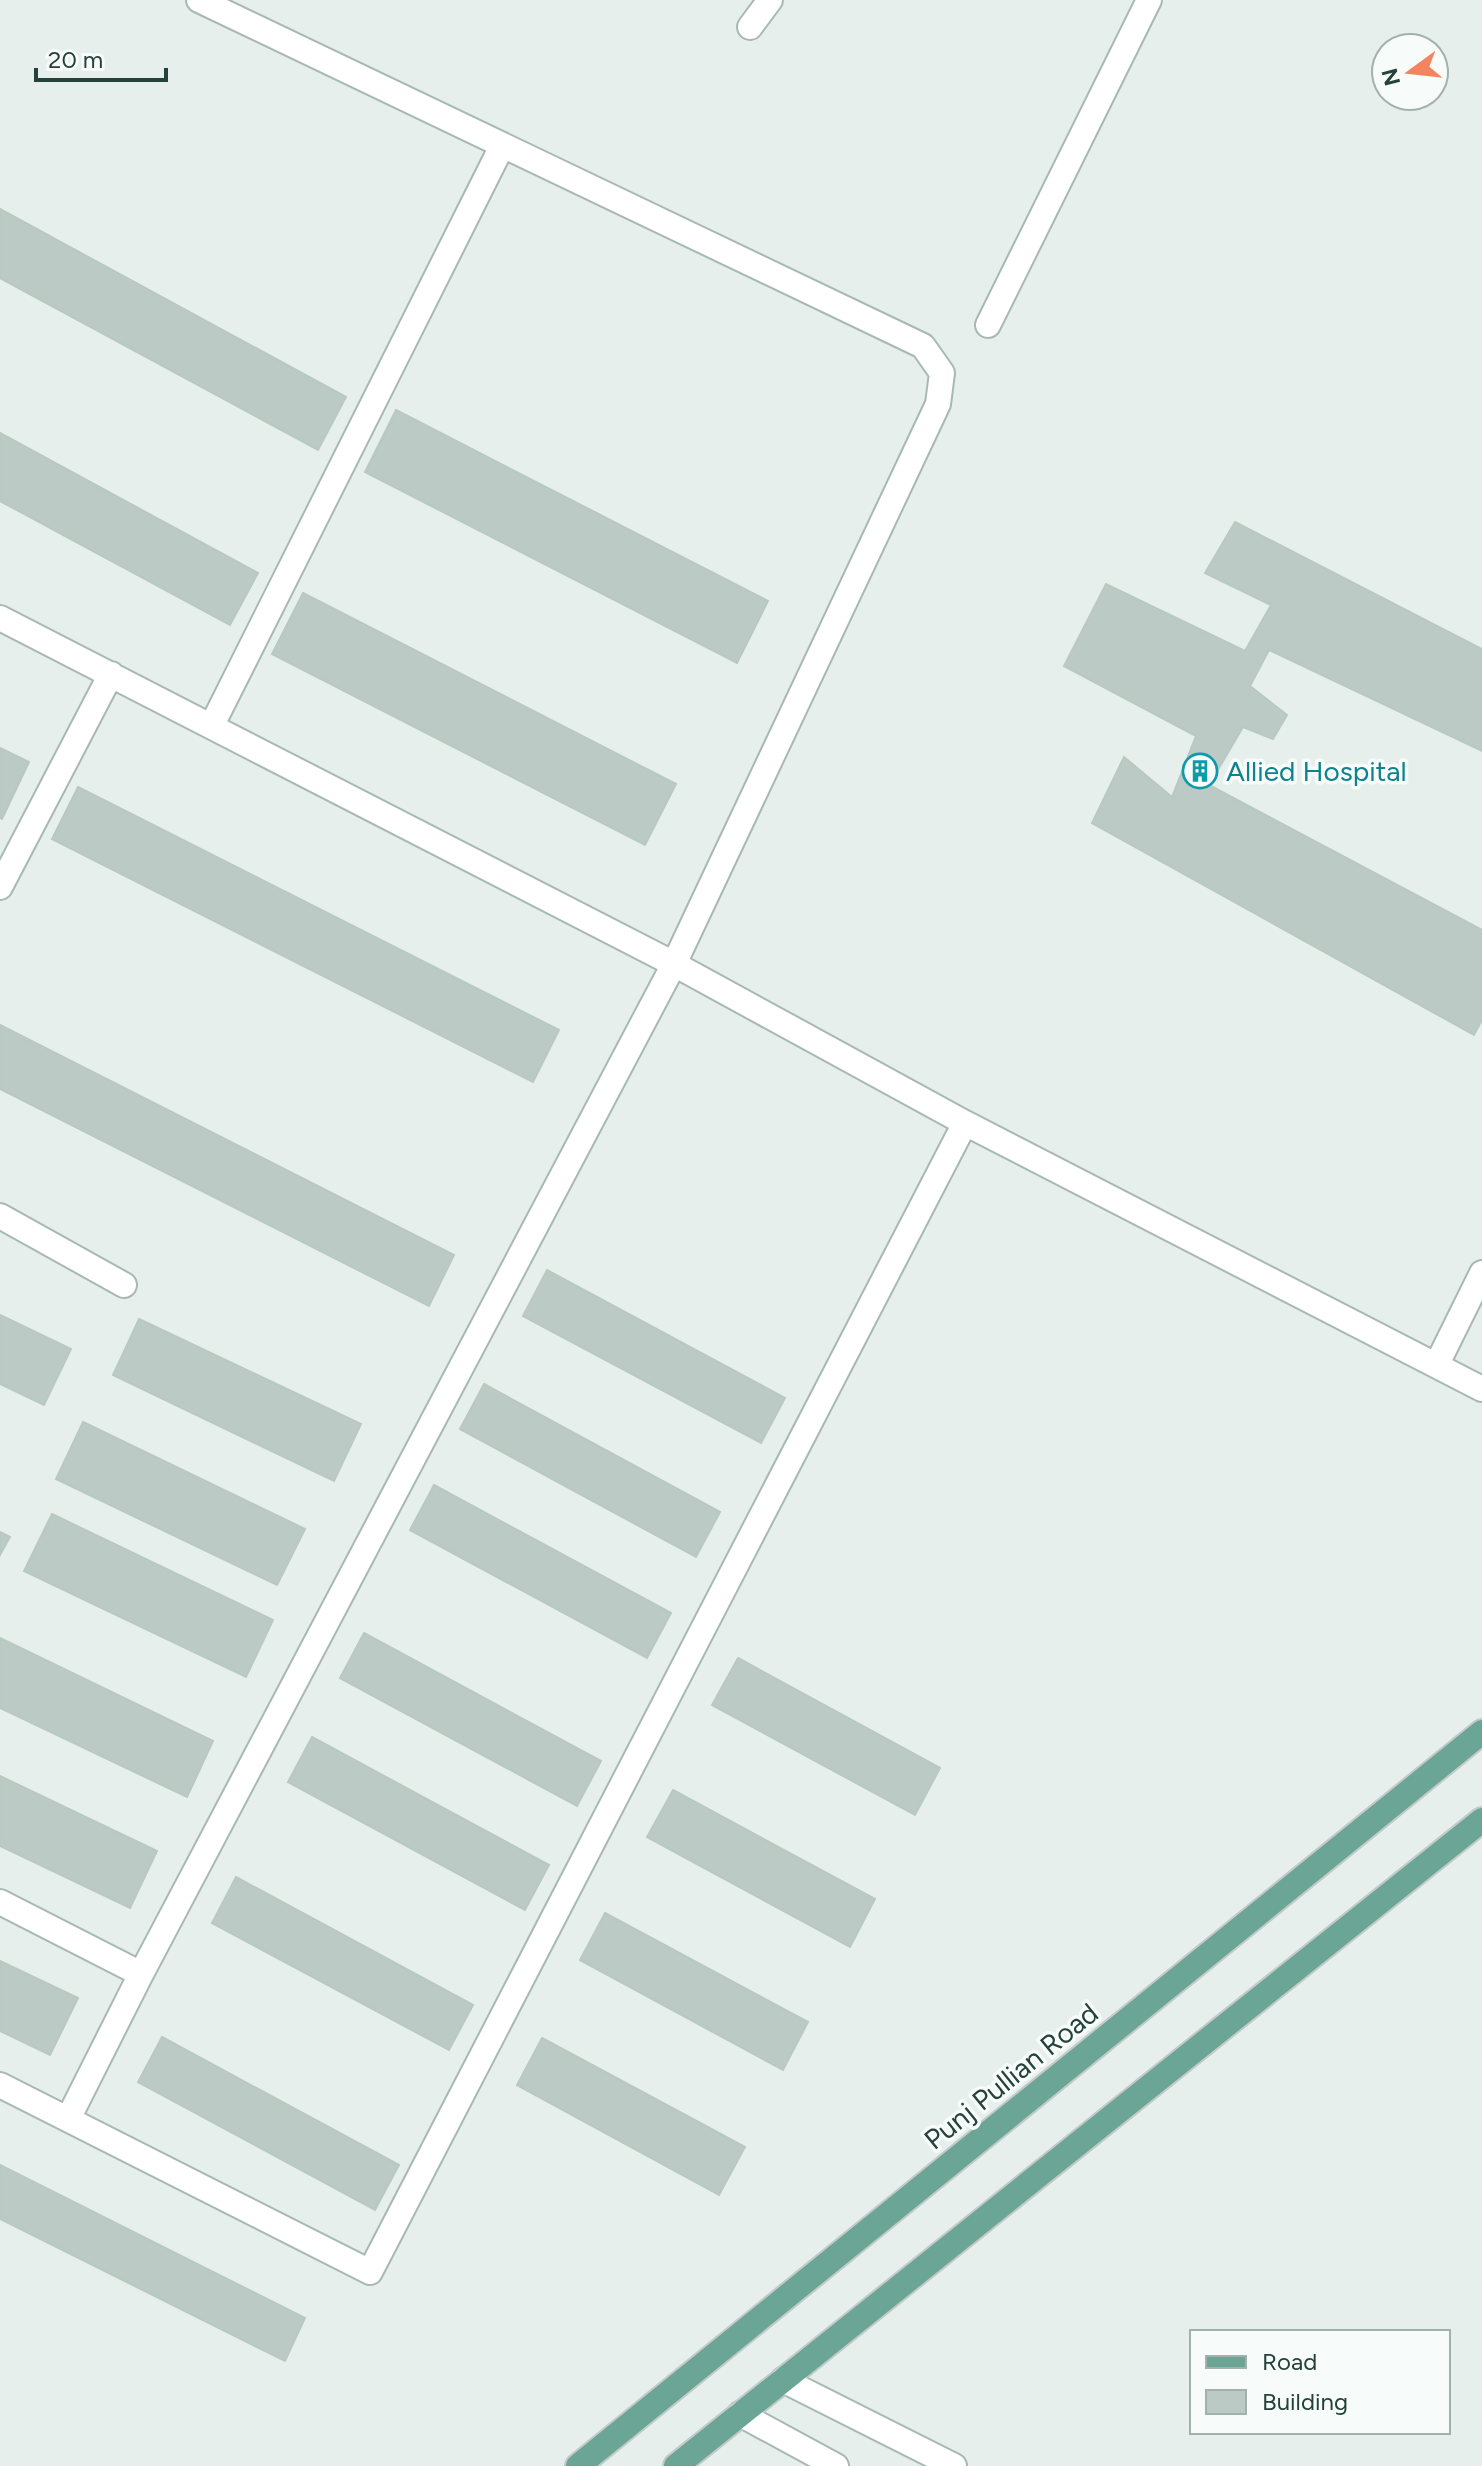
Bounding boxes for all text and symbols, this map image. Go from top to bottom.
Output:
scale bar [36,32,166,82]
north arrow [1370,32,1450,112]
text: 20 m [48,45,103,74]
text: N [1376,65,1406,89]
building icon: Allied Hospital [1181,752,1219,790]
place label: Allied Hospital [1226,754,1407,788]
street label: Punj Pullian Road [917,1996,1105,2156]
legend [1190,2330,1450,2434]
text: Road [1262,2347,1317,2376]
text: Building [1262,2387,1348,2416]

